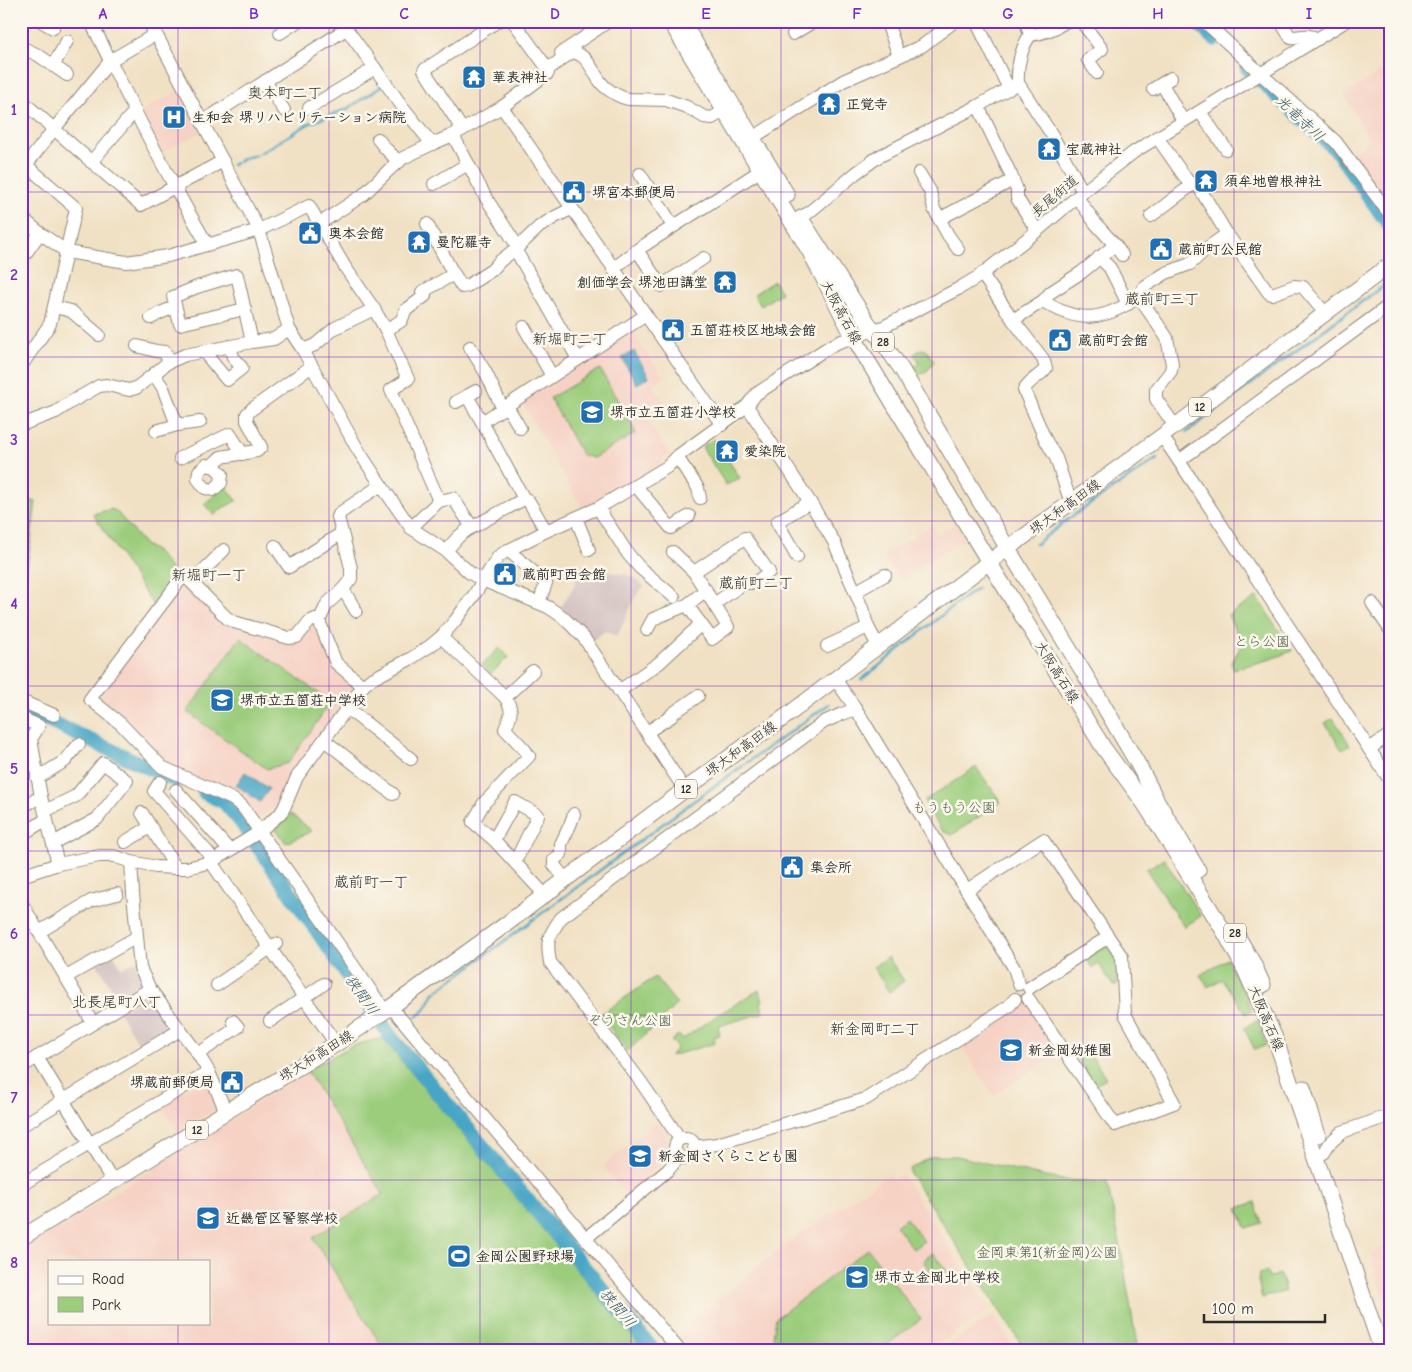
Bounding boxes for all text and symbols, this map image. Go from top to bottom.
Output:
text: A [99,5,108,23]
text: B [249,5,259,23]
text: C [399,5,409,23]
text: D [550,5,560,23]
text: E [701,5,711,23]
text: F [852,5,862,23]
text: G [1002,5,1014,23]
text: H [1152,5,1164,23]
text: I [1306,5,1312,23]
temple icon: 華表神社 [461,64,487,90]
place label: 華表神社 [492,69,548,86]
district label: 奥本町二丁 [247,84,323,102]
temple icon: 正覚寺 [816,91,842,117]
water label: 光竜寺川 [1272,91,1328,145]
place label: 正覚寺 [846,96,888,113]
text: 1 [11,101,17,119]
hospital icon: 生和会 堺リハビリテーション病院 [161,104,187,130]
place label: 生和会 堺リハビリテーション病院 [192,109,406,126]
temple icon: 宝蔵神社 [1036,136,1062,162]
place label: 宝蔵神社 [1066,141,1122,158]
temple icon: 須牟地曽根神社 [1193,168,1219,194]
street label: 長尾街道 [1028,171,1082,221]
place label: 須牟地曽根神社 [1224,173,1322,190]
public building icon: 堺宮本郵便局 [561,179,587,205]
place label: 堺宮本郵便局 [592,184,676,201]
public building icon: 奥本会館 [297,220,323,246]
place label: 奥本会館 [328,225,384,242]
temple icon: 曼陀羅寺 [406,229,432,255]
place label: 曼陀羅寺 [436,234,492,251]
public building icon: 蔵前町公民館 [1148,236,1174,262]
place label: 蔵前町公民館 [1178,241,1262,258]
text: 2 [10,266,18,284]
temple icon: 創価学会 堺池田講堂 [712,269,738,295]
place label: 創価学会 堺池田講堂 [577,274,708,291]
street label: 大阪高石線 [817,277,865,347]
district label: 蔵前町三丁 [1124,290,1200,308]
public building icon: 五箇荘校区地域会館 [660,317,686,343]
place label: 五箇荘校区地域会館 [690,322,816,339]
public building icon: 蔵前町会館 [1047,327,1073,353]
district label: 新堀町二丁 [532,330,608,348]
road number: 28 [872,332,894,352]
place label: 蔵前町会館 [1078,332,1148,349]
road number: 12 [1189,398,1211,417]
school or university icon: 堺市立五箇荘小学校 [579,399,605,425]
place label: 堺市立五箇荘小学校 [610,404,736,421]
text: 3 [10,431,18,449]
temple icon: 愛染院 [714,438,740,464]
place label: 愛染院 [744,443,786,460]
street label: 堺大和高田線 [1026,475,1104,539]
public building icon: 蔵前町西会館 [492,561,518,587]
district label: 新堀町一丁 [171,566,247,584]
place label: 蔵前町西会館 [522,566,606,583]
district label: 蔵前町二丁 [718,574,794,592]
text: 4 [10,595,18,613]
park label: とら公園 [1234,633,1290,650]
street label: 大阪高石線 [1031,638,1083,706]
school or university icon: 堺市立五箇荘中学校 [209,687,235,713]
place label: 堺市立五箇荘中学校 [240,692,366,709]
street label: 堺大和高田線 [702,717,780,781]
text: 5 [10,760,18,778]
road number: 12 [675,780,697,799]
park label: もうもう公園 [912,799,996,816]
public building icon: 集会所 [779,854,805,880]
place label: 集会所 [810,859,852,876]
district label: 蔵前町一丁 [333,873,409,891]
road number: 28 [1224,924,1246,942]
text: 6 [10,925,18,943]
water label: 狭間川 [342,971,382,1019]
street label: 大阪高石線 [1245,982,1287,1054]
district label: 北長尾町八丁 [72,993,162,1011]
park label: ぞうさん公園 [588,1012,672,1029]
district label: 新金岡町二丁 [830,1020,920,1038]
street label: 堺大和高田線 [276,1027,356,1085]
school or university icon: 新金岡幼稚園 [998,1037,1024,1063]
place label: 新金岡幼稚園 [1028,1042,1112,1059]
public building icon: 堺蔵前郵便局 [219,1069,245,1095]
place label: 堺蔵前郵便局 [130,1074,214,1091]
text: 7 [10,1089,18,1107]
road number: 12 [186,1120,208,1140]
school or university icon: 新金岡さくらこども園 [627,1143,653,1169]
place label: 新金岡さくらこども園 [658,1148,798,1165]
school or university icon: 近畿管区警察学校 [195,1205,221,1231]
place label: 近畿管区警察学校 [226,1210,338,1227]
sports icon: 金岡公園野球場 [446,1243,472,1269]
park label: 金岡東第1(新金岡)公園 [976,1244,1118,1261]
place label: 金岡公園野球場 [476,1248,574,1265]
text: 8 [10,1254,18,1272]
legend [48,1260,210,1324]
school or university icon: 堺市立金岡北中学校 [844,1264,870,1290]
place label: 堺市立金岡北中学校 [874,1269,1000,1286]
text: Road [92,1270,124,1288]
water label: 狭間川 [597,1285,639,1331]
scale bar [1204,1292,1326,1324]
text: Park [92,1296,121,1314]
text: 100 m [1212,1300,1254,1318]

